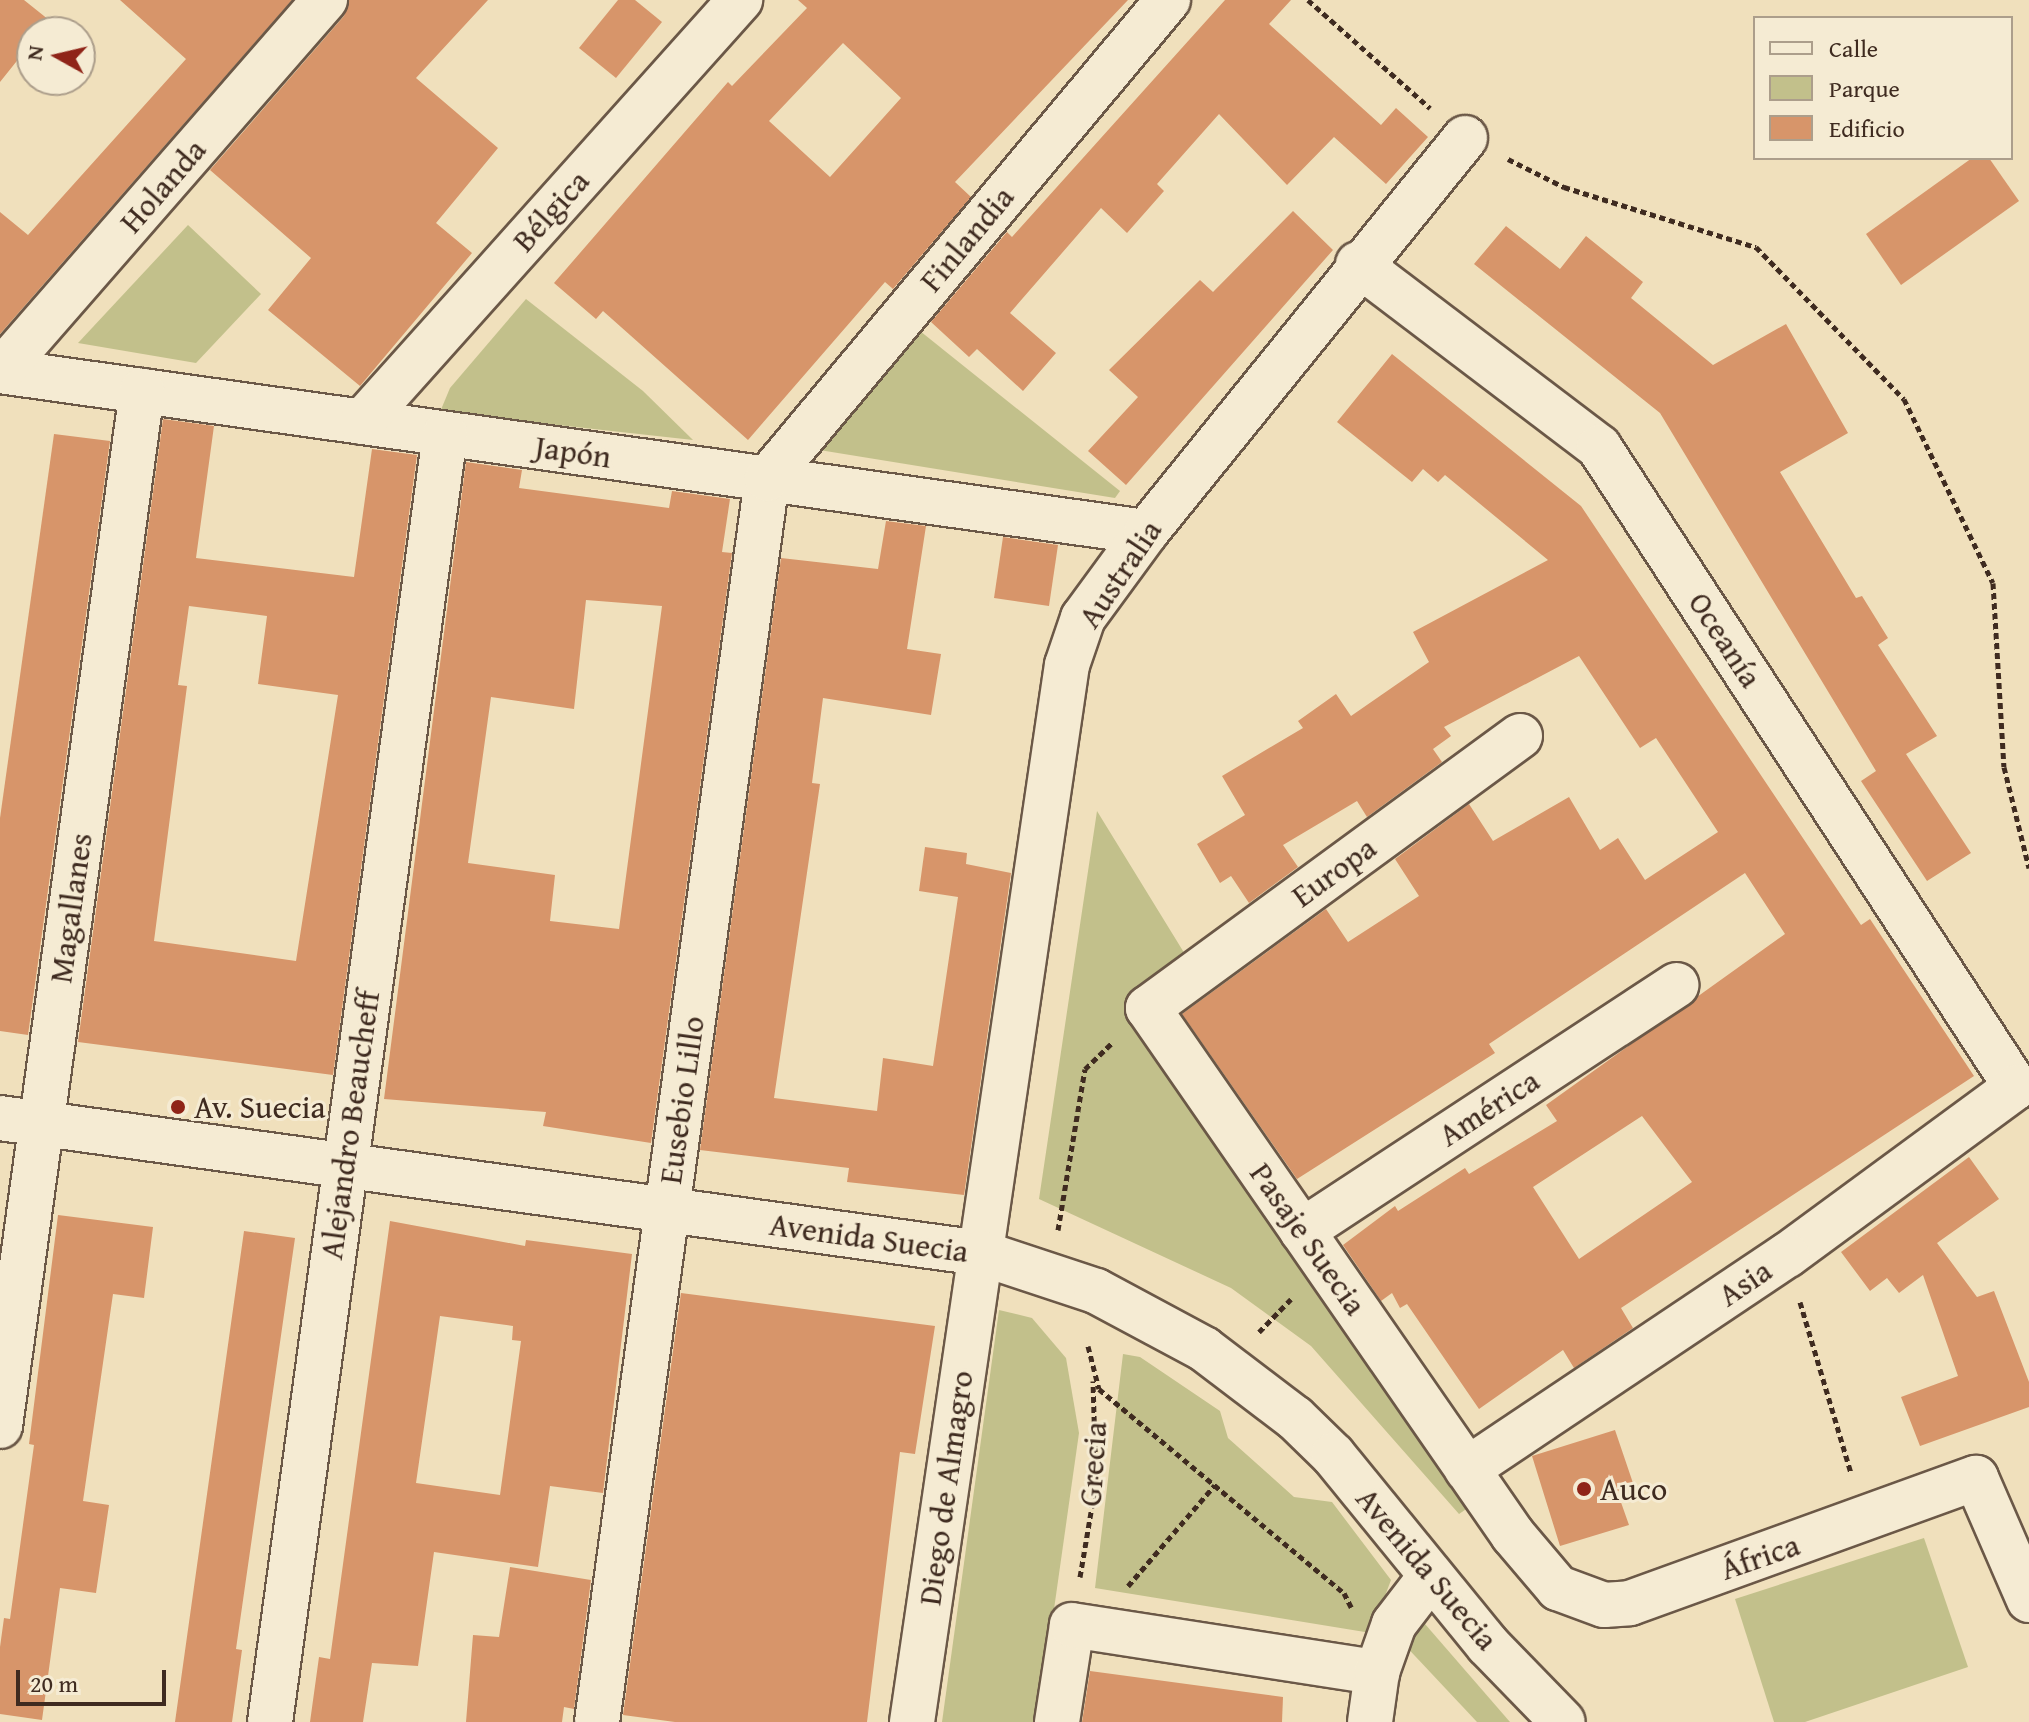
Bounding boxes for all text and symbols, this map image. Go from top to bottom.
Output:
north arrow [16,16,96,96]
legend [1753,16,2013,160]
text: Calle [1829,31,1878,66]
text: N [17,43,51,62]
text: Parque [1829,71,1900,106]
text: Edificio [1829,111,1905,146]
street label: Holanda [112,131,214,241]
street label: Bélgica [504,162,598,260]
street label: Finlandia [912,178,1022,300]
street label: Japón [532,428,614,476]
street label: Australia [1070,513,1170,635]
street label: Oceanía [1680,585,1770,695]
street label: Europa [1284,829,1384,915]
street label: Magallanes [41,830,101,986]
street label: Alejandro Beaucheff [312,988,388,1262]
street label: Eusebio Lillo [651,1014,713,1186]
street label: América [1432,1061,1546,1155]
place label: Av. Suecia [194,1088,326,1126]
marker: Av. Suecia [169,1098,187,1116]
street label: Pasaje Suecia [1241,1155,1375,1323]
street label: Avenida Suecia [767,1205,971,1271]
street label: Asia [1711,1251,1779,1315]
street label: Diego de Almagro [911,1368,981,1608]
street label: Grecia [1071,1420,1115,1508]
place label: Auco [1600,1470,1667,1508]
street label: Avenida Suecia [1348,1480,1506,1658]
marker: Auco [1575,1480,1593,1498]
street label: África [1715,1526,1805,1588]
scale bar [20,1654,170,1704]
text: 20 m [30,1666,78,1701]

